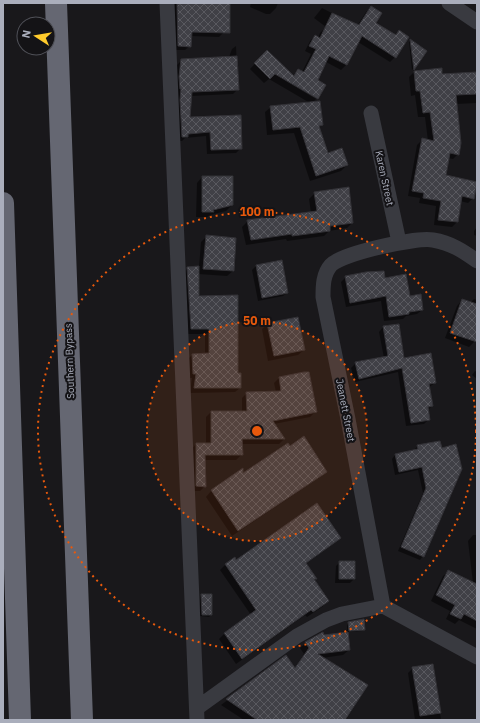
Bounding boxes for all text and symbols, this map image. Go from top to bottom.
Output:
north arrow [16,16,56,56]
text: N [19,29,34,39]
street label: Karen Street [372,149,397,207]
text: 100 m [239,204,275,219]
text: 50 m [243,313,271,328]
street label: Southern Bypass [62,323,77,399]
street label: Jeanett Street [333,378,358,443]
centre of rings [250,424,264,438]

